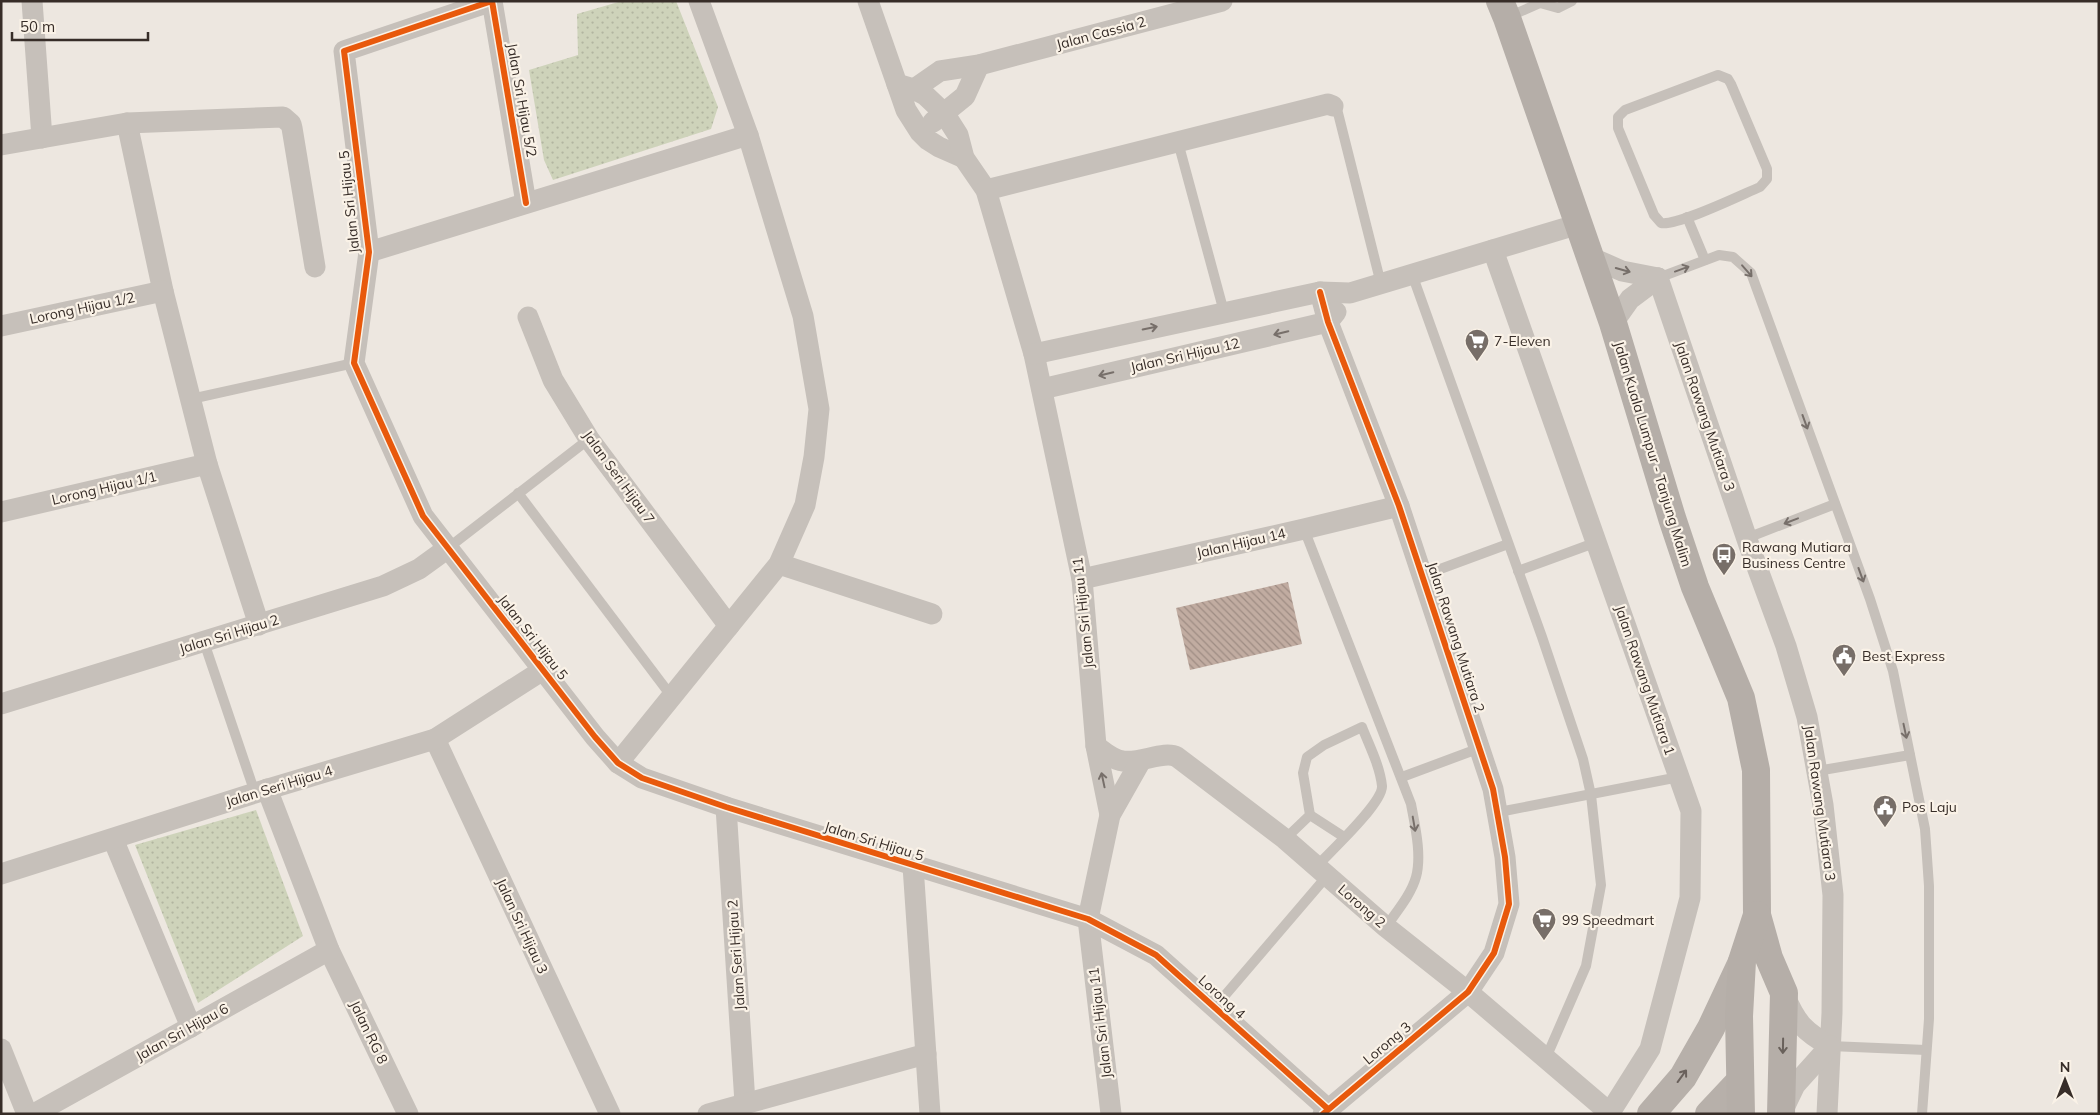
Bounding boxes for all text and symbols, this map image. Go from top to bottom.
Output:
scale bar [12,10,149,42]
street label: Jalan Cassia 2 [1054,12,1148,54]
text: 50 m [20,17,55,36]
street label: Jalan Sri Hijau 5/2 [503,41,541,159]
street label: Jalan Sri Hijau 5 [335,150,363,254]
one-way arrow [1673,264,1689,273]
one-way arrow [1741,265,1753,278]
one-way arrow [1615,266,1631,276]
street label: Lorong Hijau 1/2 [28,288,136,328]
one-way arrow [1142,323,1158,333]
supermarket icon: 7-Eleven [1464,328,1490,362]
one-way arrow [1273,329,1289,338]
place label: 7-Eleven [1494,332,1551,350]
street label: Jalan Sri Hijau 12 [1129,334,1241,376]
street label: Jalan Kuala Lumpur - Tanjung Malim [1610,339,1696,569]
street label: Jalan Rawang Mutiara 3 [1671,339,1739,493]
one-way arrow [1098,370,1114,379]
one-way arrow [1801,414,1810,429]
street label: Jalan Seri Hijau 7 [579,427,659,527]
street label: Lorong Hijau 1/1 [50,467,158,509]
one-way arrow [1784,517,1799,526]
street label: Jalan Hijau 14 [1195,524,1288,562]
place label: Rawang Mutiara Business Centre [1742,538,1851,572]
bus stop icon: Rawang Mutiara Business Centre [1711,542,1737,576]
street label: Jalan Sri Hijau 11 [1068,557,1098,669]
street label: Jalan Rawang Mutiara 2 [1423,559,1489,715]
one-way arrow [1857,566,1866,582]
street label: Jalan Sri Hijau 5 [494,591,572,683]
street label: Jalan Rawang Mutiara 1 [1611,603,1679,757]
street label: Jalan Sri Hijau 2 [177,610,281,658]
public building icon: Best Express [1831,643,1857,677]
place label: Best Express [1862,647,1945,665]
one-way arrow [1901,722,1910,738]
street label: Jalan Rawang Mutiara 3 [1800,724,1840,882]
street label: Jalan Seri Hijau 4 [223,761,335,811]
one-way arrow [1098,773,1107,789]
public building icon: Pos Laju [1872,794,1898,828]
place label: Pos Laju [1902,798,1957,816]
one-way arrow [1410,816,1420,832]
street label: Jalan Sri Hijau 5 [822,817,926,865]
street label: Jalan Sri Hijau 3 [492,875,552,977]
street label: Lorong 2 [1334,880,1390,932]
street label: Jalan Seri Hijau 2 [723,899,749,1011]
supermarket icon: 99 Speedmart [1531,907,1557,941]
place label: 99 Speedmart [1562,911,1654,929]
street label: Jalan Sri Hijau 11 [1084,966,1116,1080]
street label: Lorong 4 [1195,971,1250,1023]
street label: Jalan RG 8 [346,997,392,1067]
street label: Jalan Sri Hijau 6 [132,999,232,1065]
street label: Lorong 3 [1359,1018,1415,1068]
one-way arrow [1778,1038,1788,1054]
north arrow [2040,1055,2090,1105]
text: N [2060,1058,2070,1076]
one-way arrow [1677,1070,1687,1084]

